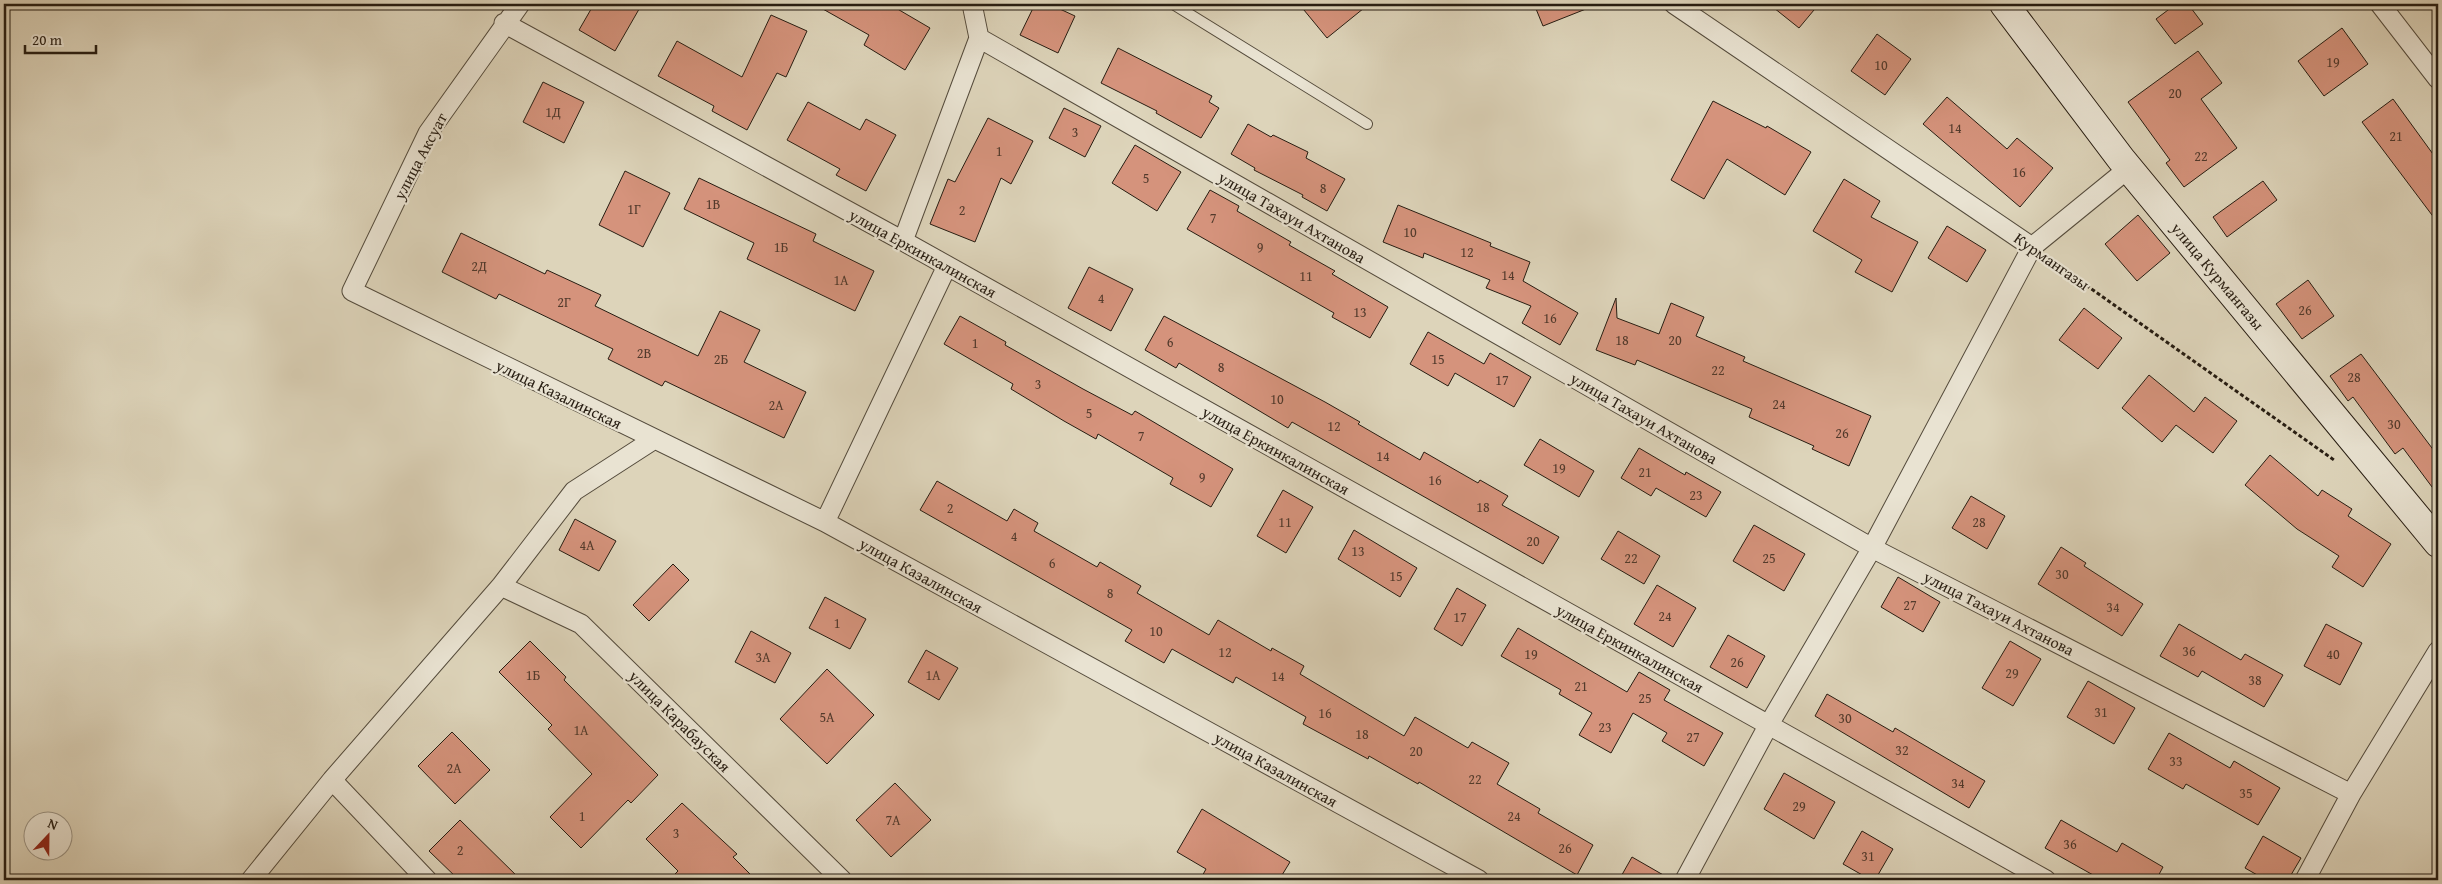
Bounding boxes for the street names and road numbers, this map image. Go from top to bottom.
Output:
street label: улица Аксуат [387,108,453,205]
street label: улица Тахауи Ахтанова [1213,165,1370,269]
street label: улица Еркинкалинская [844,202,1001,304]
street label: улица Курмангазы [2165,216,2270,335]
street label: Курмангазы [2009,226,2095,296]
street label: улица Казалинская [491,353,626,435]
street label: улица Тахауи Ахтанова [1565,366,1722,470]
street label: улица Еркинкалинская [1197,399,1354,501]
street label: улица Казалинская [854,531,987,619]
street label: улица Тахауи Ахтанова [1919,564,2079,662]
street label: улица Еркинкалинская [1551,597,1708,699]
street label: улица Карабауская [623,664,736,777]
street label: улица Казалинская [1209,725,1342,813]

